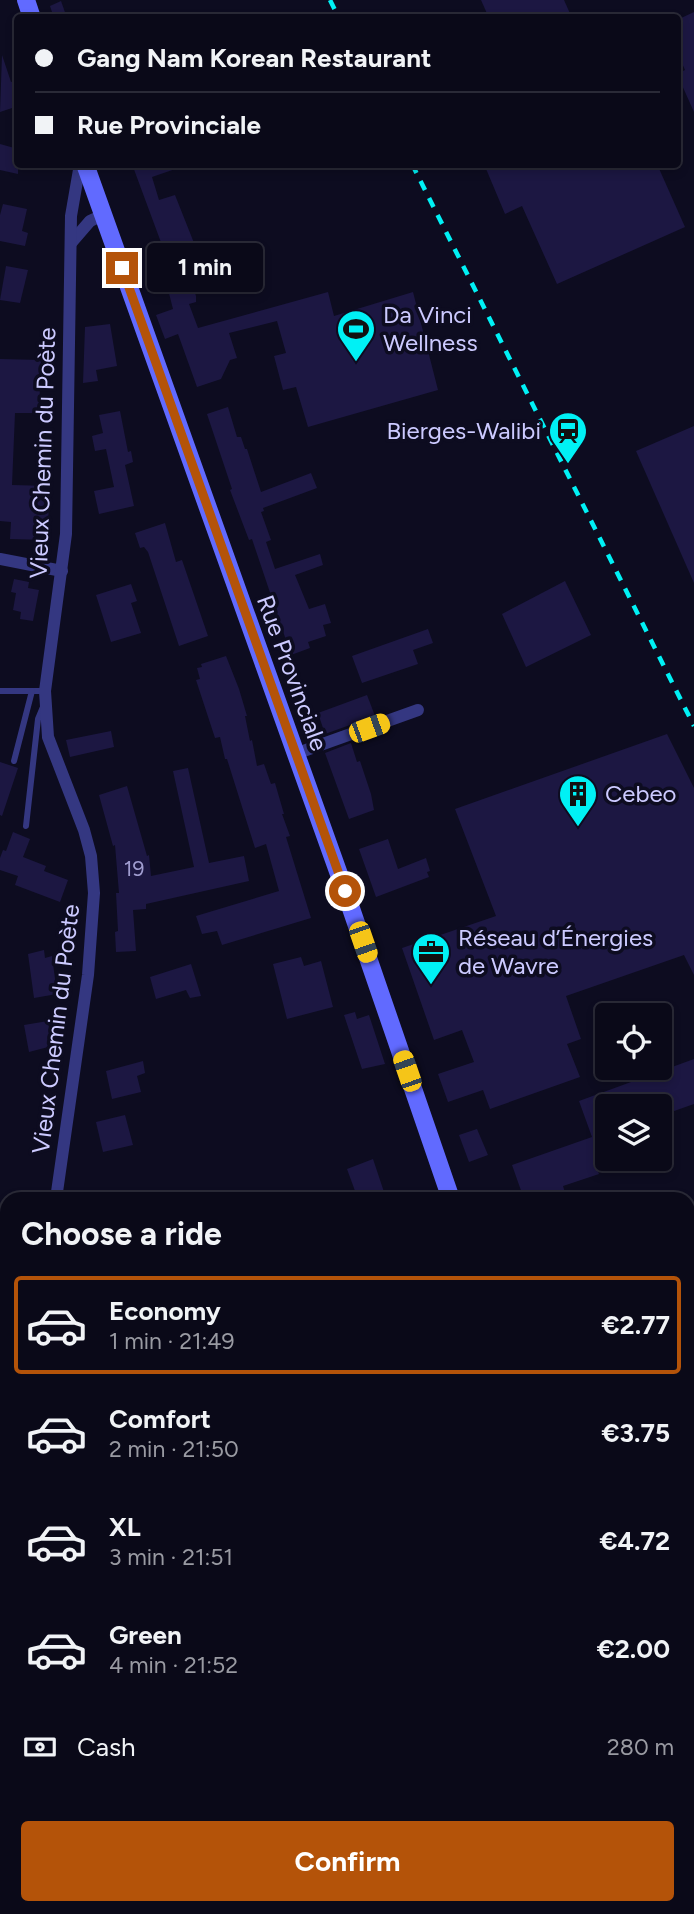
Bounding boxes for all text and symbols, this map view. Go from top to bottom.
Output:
text: Gang Nam Korean Restaurant [77,42,431,74]
text: Rue Provinciale [77,109,261,141]
callout: 1 min [146,244,262,292]
route end [106,252,138,284]
text: 1 min [178,253,232,281]
place label: Da Vinci Wellness [383,300,478,357]
sports icon: Da Vinci Wellness [335,308,377,363]
street label: Vieux Chemin du Poète [24,327,61,579]
station icon: Bierges-Walibi [547,410,589,465]
place label: Bierges-Walibi [386,416,541,445]
street label: Rue Provinciale [251,591,334,755]
car [346,711,393,745]
building icon: Cebeo [557,773,599,828]
place label: Cebeo [605,779,677,808]
house number: 19 [124,856,144,881]
route start [329,875,361,907]
street label: Vieux Chemin du Poète [26,902,85,1155]
car [347,919,380,965]
place label: Réseau d’Énergies de Wavre [458,923,653,980]
office icon: Réseau d’Énergies de Wavre [410,931,452,986]
map controls [595,1003,672,1171]
button: locate [595,1003,672,1080]
car [391,1048,424,1094]
button: layers [595,1094,672,1171]
text: Choose a ride [21,1215,222,1253]
icon: car [25,1294,88,1357]
text: Economy [109,1295,221,1327]
text: €2.77 [602,1309,670,1341]
text: 1 min · 21:49 [109,1327,235,1355]
icon: car [25,1402,88,1465]
text: Comfort [109,1403,211,1435]
text: €3.75 [601,1417,670,1449]
text: 2 min · 21:50 [109,1435,239,1463]
icon: car [25,1510,88,1573]
text: XL [109,1511,141,1543]
text: €4.72 [600,1525,670,1557]
text: 3 min · 21:51 [109,1543,233,1571]
icon: car [25,1618,88,1681]
text: Green [109,1619,182,1651]
text: €2.00 [597,1633,670,1665]
text: 4 min · 21:52 [109,1651,238,1679]
icon: cash [21,1728,59,1766]
text: Cash [77,1731,136,1763]
text: 280 m [607,1733,674,1761]
button: Confirm [21,1821,674,1901]

